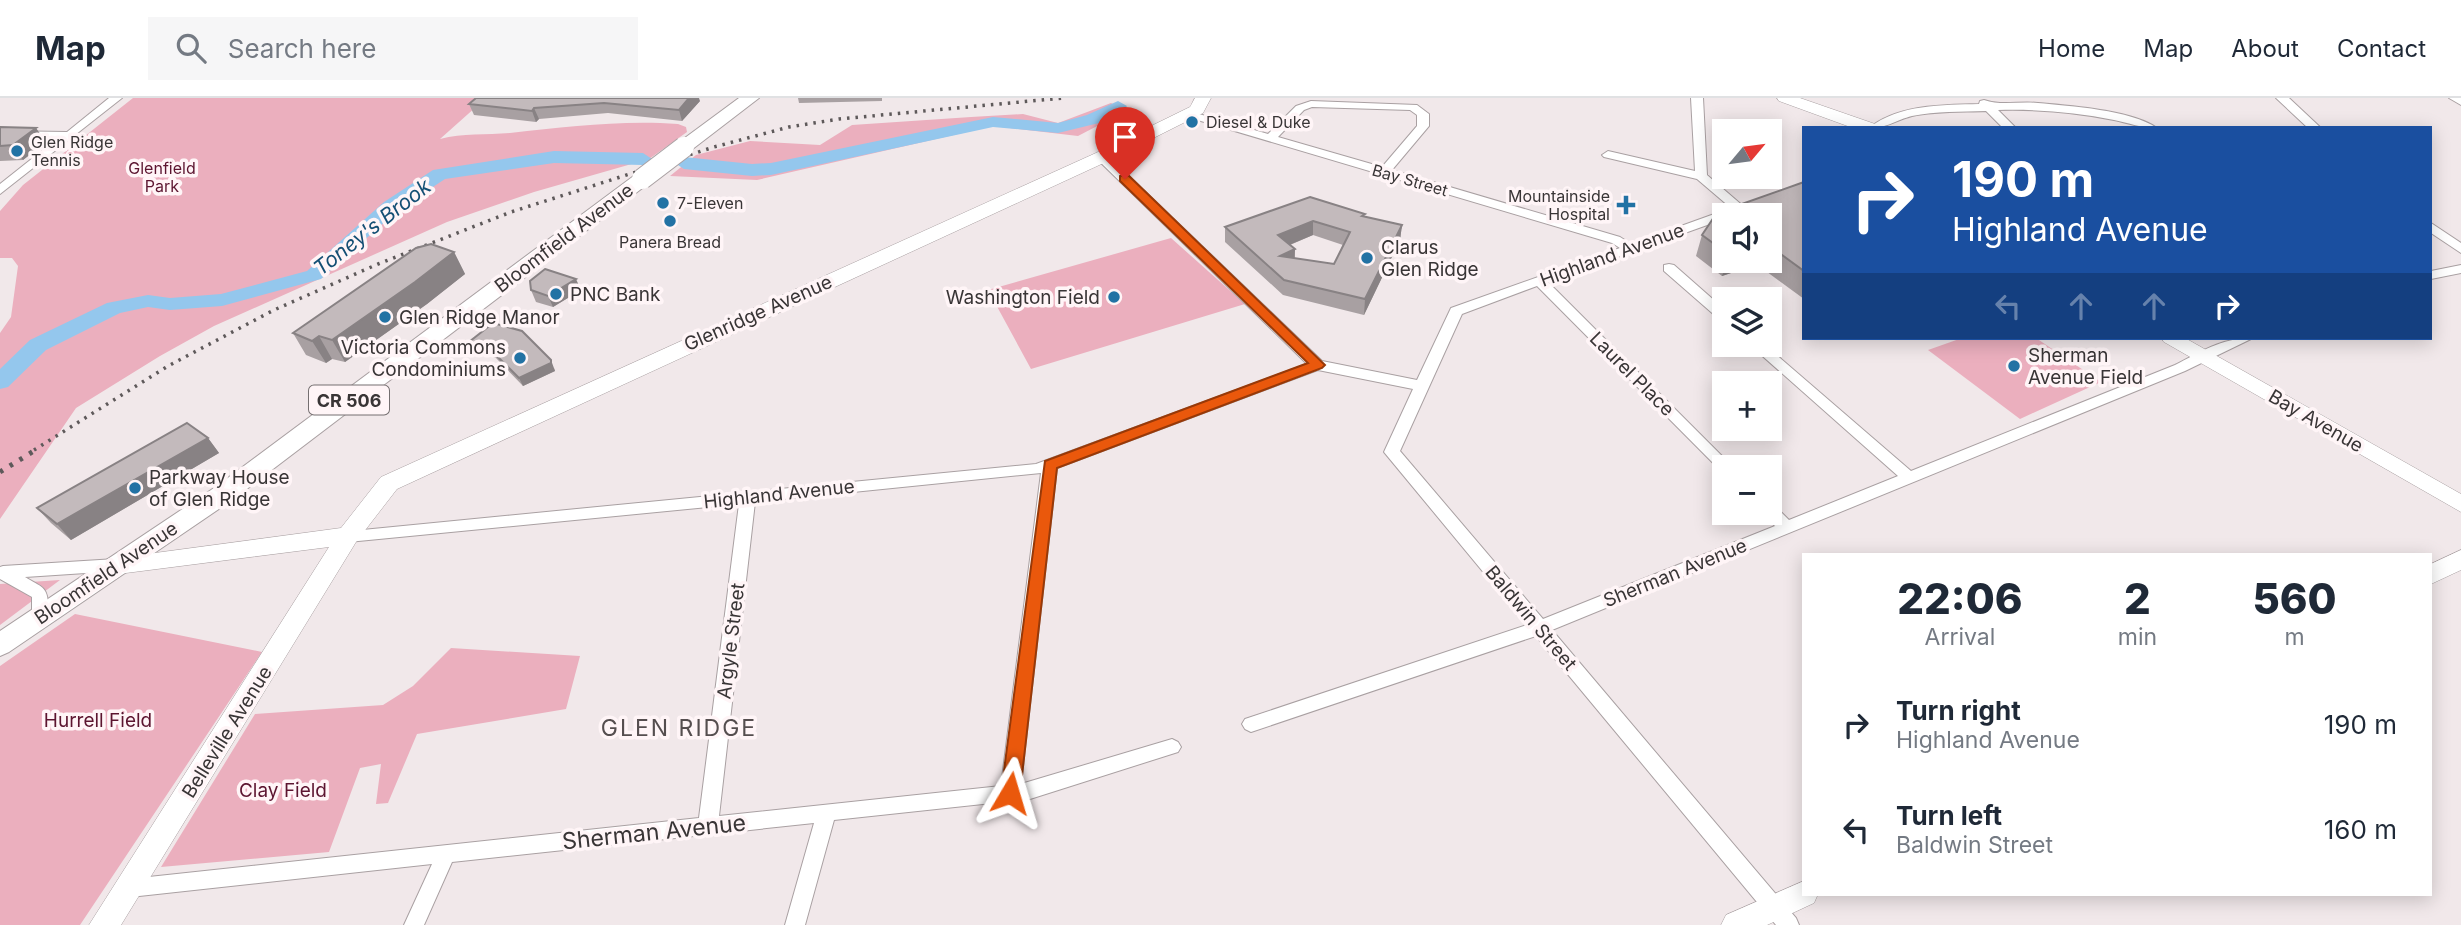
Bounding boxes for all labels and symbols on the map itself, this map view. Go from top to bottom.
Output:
pin [1095,107,1155,179]
place label: Diesel & Duke [1206,112,1310,132]
marker: Diesel & Duke [1184,114,1200,130]
north arrow [1712,119,1782,189]
place label: Glen Ridge Tennis [31,132,113,170]
marker: Glen Ridge Tennis [9,143,25,159]
park label: Glenfield Park [128,158,196,196]
street label: Bay Street [1370,160,1450,200]
water label: Toney's Brook [308,173,436,280]
street label: Bloomfield Avenue [490,178,638,298]
place label: Mountainside Hospital [1508,186,1610,224]
place label: 7-Eleven [677,193,743,213]
marker: 7-Eleven [655,195,671,211]
marker: Mountainside Hospital [1616,195,1636,215]
marker: Panera Bread [662,213,678,229]
street label: Highland Avenue [1537,218,1687,292]
place label: Panera Bread [619,232,721,252]
place label: Clarus Glen Ridge [1381,236,1479,281]
marker: Clarus Glen Ridge [1359,250,1375,266]
street label: Glenridge Avenue [680,270,836,356]
place label: PNC Bank [570,283,661,306]
marker: PNC Bank [548,286,564,302]
place label: Washington Field [946,286,1100,309]
marker: Washington Field [1106,289,1122,305]
place label: Glen Ridge Manor [399,306,560,329]
marker: Glen Ridge Manor [377,309,393,325]
street label: Laurel Place [1585,327,1679,421]
place label: Victoria Commons Condominiums [341,336,506,381]
place label: Sherman Avenue Field [2028,344,2143,389]
marker: Victoria Commons Condominiums [512,350,528,366]
marker: Sherman Avenue Field [2006,358,2022,374]
street label: Bay Avenue [2265,385,2367,457]
road number: CR 506 [309,386,389,414]
place label: Parkway House of Glen Ridge [149,466,290,511]
street label: Highland Avenue [702,475,856,513]
marker: Parkway House of Glen Ridge [127,480,143,496]
street label: Bloomfield Avenue [30,517,182,629]
street label: Sherman Avenue [1600,534,1750,612]
street label: Baldwin Street [1481,561,1581,675]
street label: Argyle Street [712,582,750,700]
street label: Belleville Avenue [177,662,277,802]
park label: Hurrell Field [44,709,152,732]
district label: GLEN RIDGE [601,714,757,742]
position arrow [973,756,1047,830]
park label: Clay Field [239,779,327,802]
street label: Sherman Avenue [561,808,747,856]

